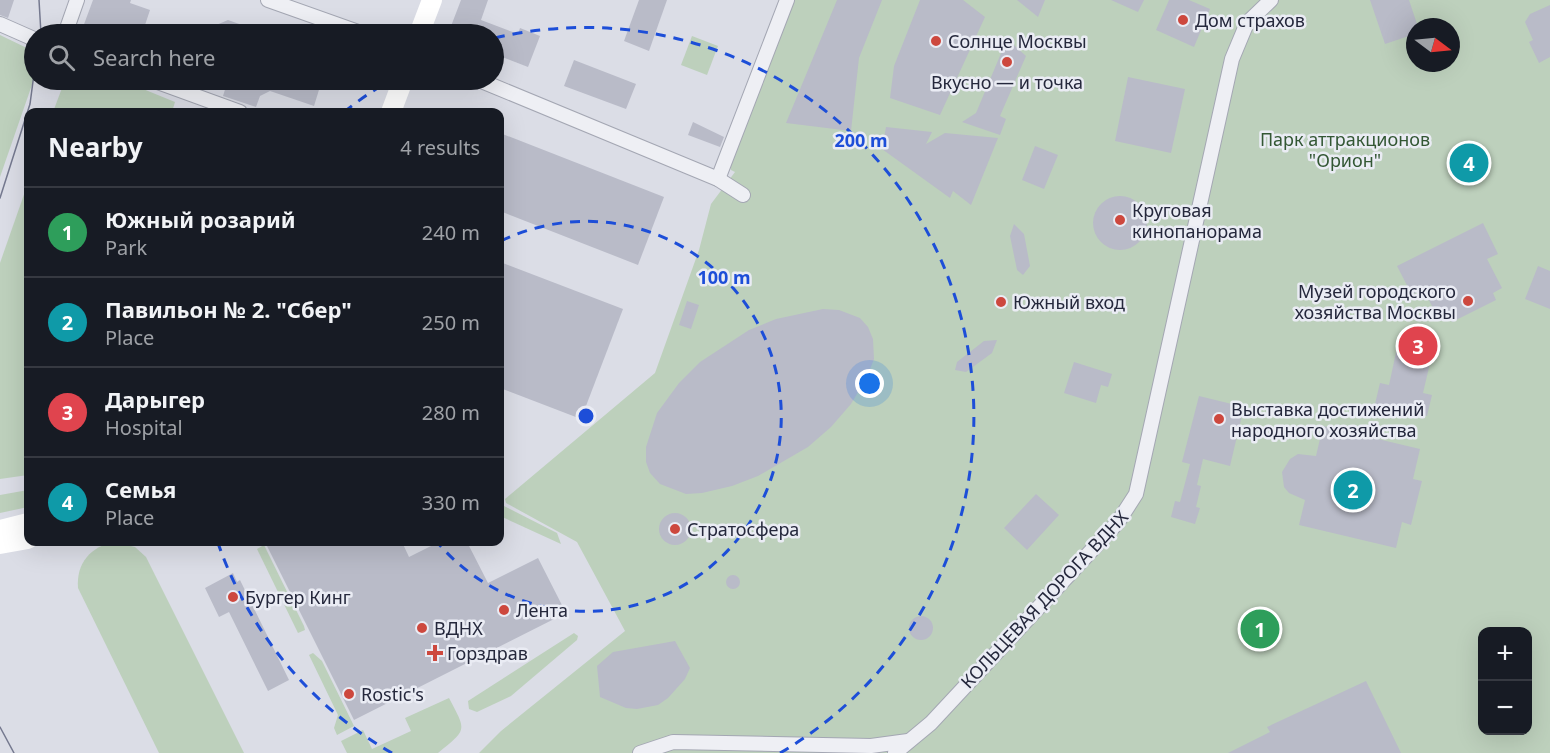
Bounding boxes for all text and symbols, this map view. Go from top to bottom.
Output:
place label: Дом страхов [1195,8,1305,32]
marker: Дом страхов [1176,13,1190,27]
north arrow [1406,18,1460,72]
search box [24,24,504,90]
place label: Солнце Москвы [948,29,1087,53]
marker: Солнце Москвы [929,34,943,48]
icon: search [45,41,78,74]
text: Search here [93,42,215,72]
marker: Вкусно — и точка [1000,55,1014,69]
place label: Вкусно — и точка [931,70,1083,94]
park label: Парк аттракционов "Орион" [1260,127,1430,172]
text: 200 m [834,128,888,152]
text: Nearby [48,129,143,165]
text: 4 results [400,134,480,161]
pin: 4 [1450,140,1488,186]
place label: Круговая кинопанорама [1132,198,1262,243]
text: Южный розарий [105,204,296,234]
marker: Круговая кинопанорама [1113,213,1127,227]
text: 1 [62,219,73,246]
text: 240 m [422,219,480,246]
text: Park [105,234,147,261]
text: 100 m [697,265,751,289]
place label: Музей городского хозяйства Москвы [1295,279,1456,324]
place label: Южный вход [1013,290,1125,314]
text: Павильон № 2. "Сбер" [105,294,352,324]
marker: Музей городского хозяйства Москвы [1461,294,1475,308]
marker: Южный вход [994,295,1008,309]
text: 2 [62,309,73,336]
text: 250 m [422,309,480,336]
text: Place [105,324,154,351]
pin: 3 [1398,324,1438,368]
your location [855,369,884,398]
text: Дарыгер [105,384,205,414]
place label: Выставка достижений народного хозяйства [1231,397,1424,442]
text: 3 [62,399,73,426]
text: 280 m [422,399,480,426]
centre of rings [576,406,596,426]
marker: Выставка достижений народного хозяйства [1212,412,1226,426]
text: Hospital [105,414,183,441]
pin: 2 [1334,468,1372,512]
text: Семья [105,474,176,504]
text: 4 [62,489,73,516]
text: 330 m [422,489,480,516]
text: Place [105,504,154,531]
street label: КОЛЬЦЕВАЯ ДОРОГА ВДНХ [955,505,1133,693]
place label: Стратосфера [687,517,799,541]
marker: Стратосфера [668,522,682,536]
place label: Бургер Кинг [245,585,351,609]
marker: Бургер Кинг [226,590,240,604]
place label: Лента [516,598,568,622]
marker: Лента [497,603,511,617]
pin: 1 [1240,606,1280,652]
place label: ВДНХ [434,616,483,640]
marker: ВДНХ [415,621,429,635]
map controls [1478,627,1532,735]
button: + [1478,627,1532,681]
place label: Горздрав [447,641,528,665]
marker: Горздрав [428,646,442,660]
button: − [1478,681,1532,735]
place label: Rostic's [361,682,424,706]
marker: Rostic's [342,687,356,701]

